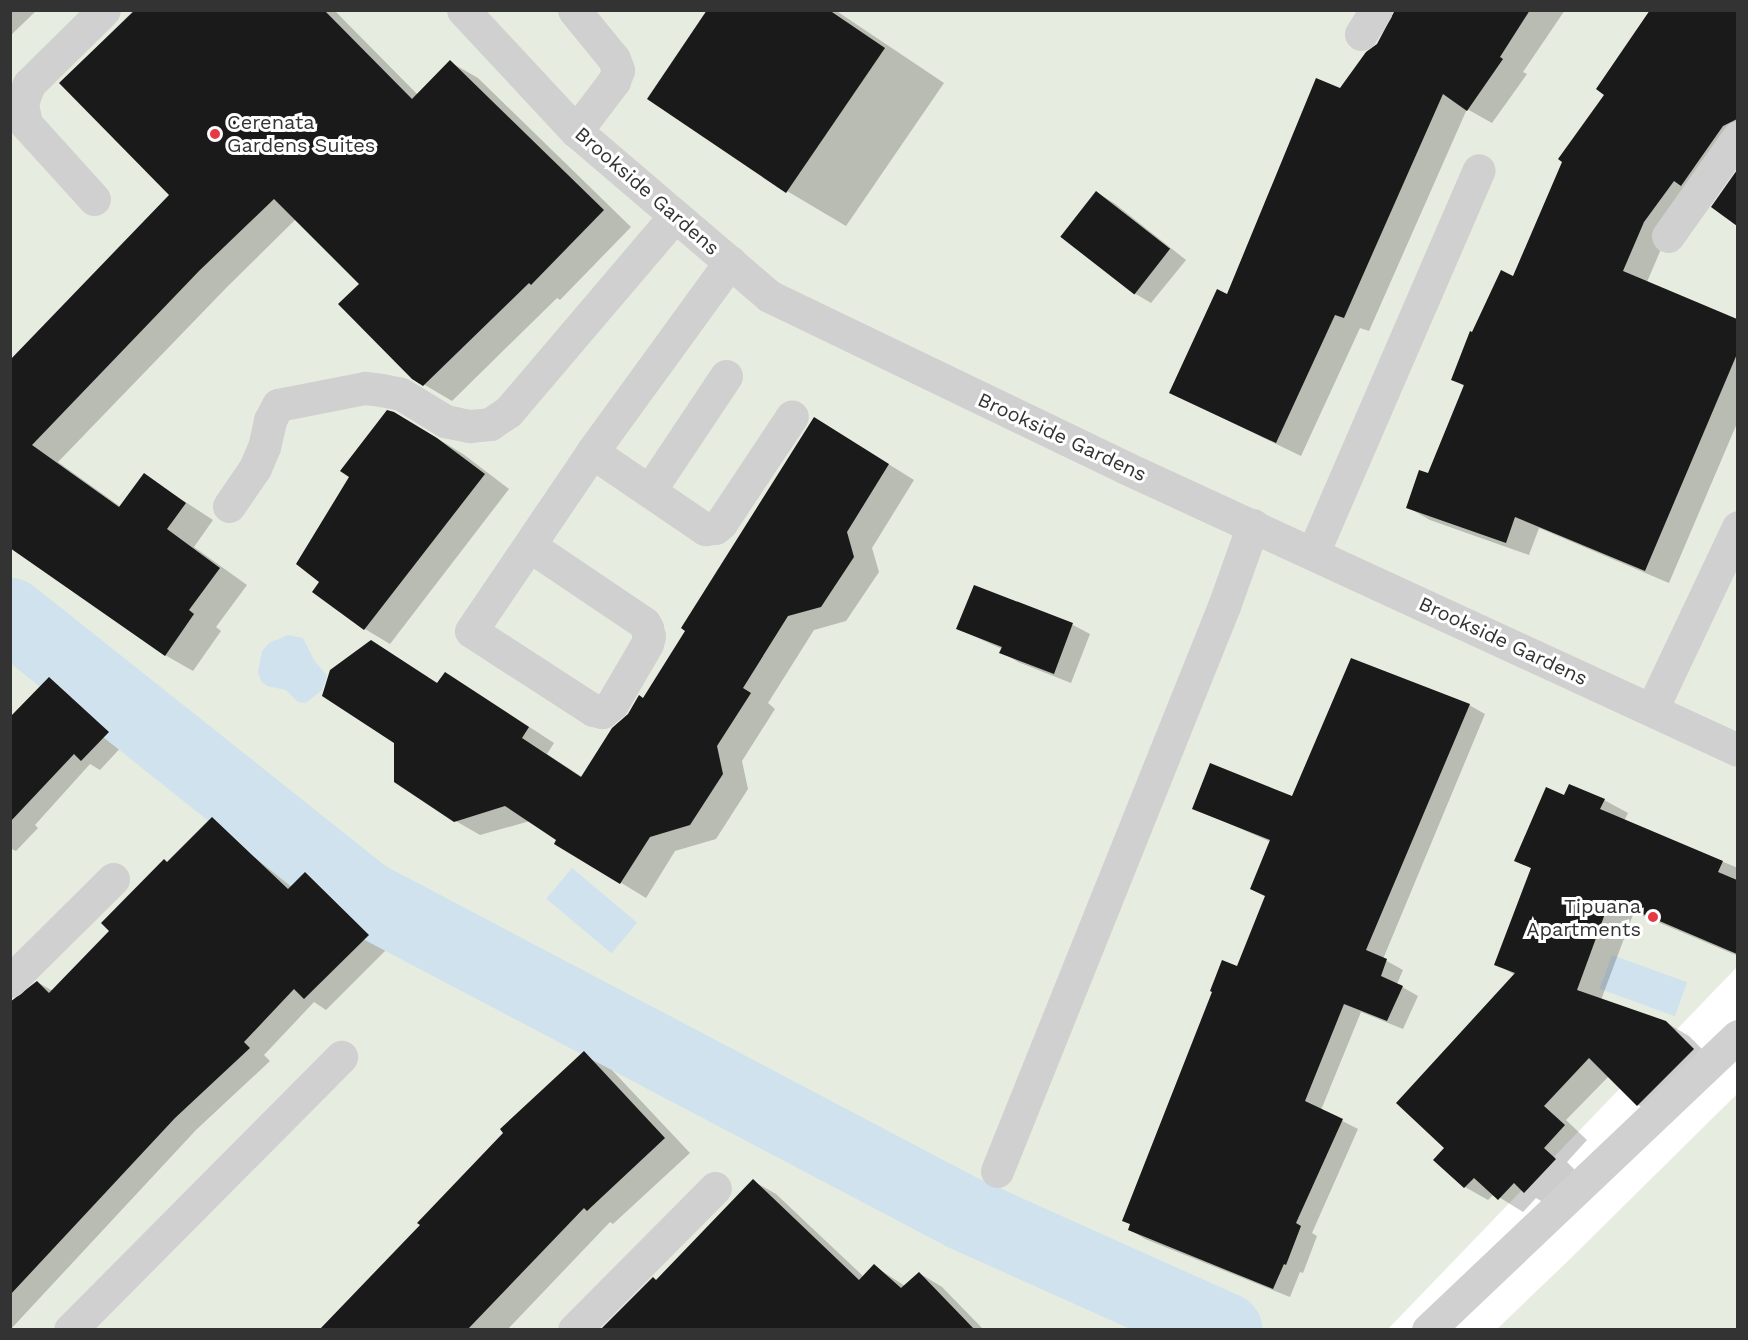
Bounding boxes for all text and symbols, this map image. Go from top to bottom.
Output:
place label: Cerenata Gardens Suites [227,110,375,157]
street label: Brookside Gardens [570,122,724,260]
marker: Cerenata Gardens Suites [208,127,222,141]
street label: Brookside Gardens [974,387,1150,487]
street label: Brookside Gardens [1415,591,1591,691]
place label: Tipuana Apartments [1526,894,1641,941]
marker: Tipuana Apartments [1646,910,1660,924]

